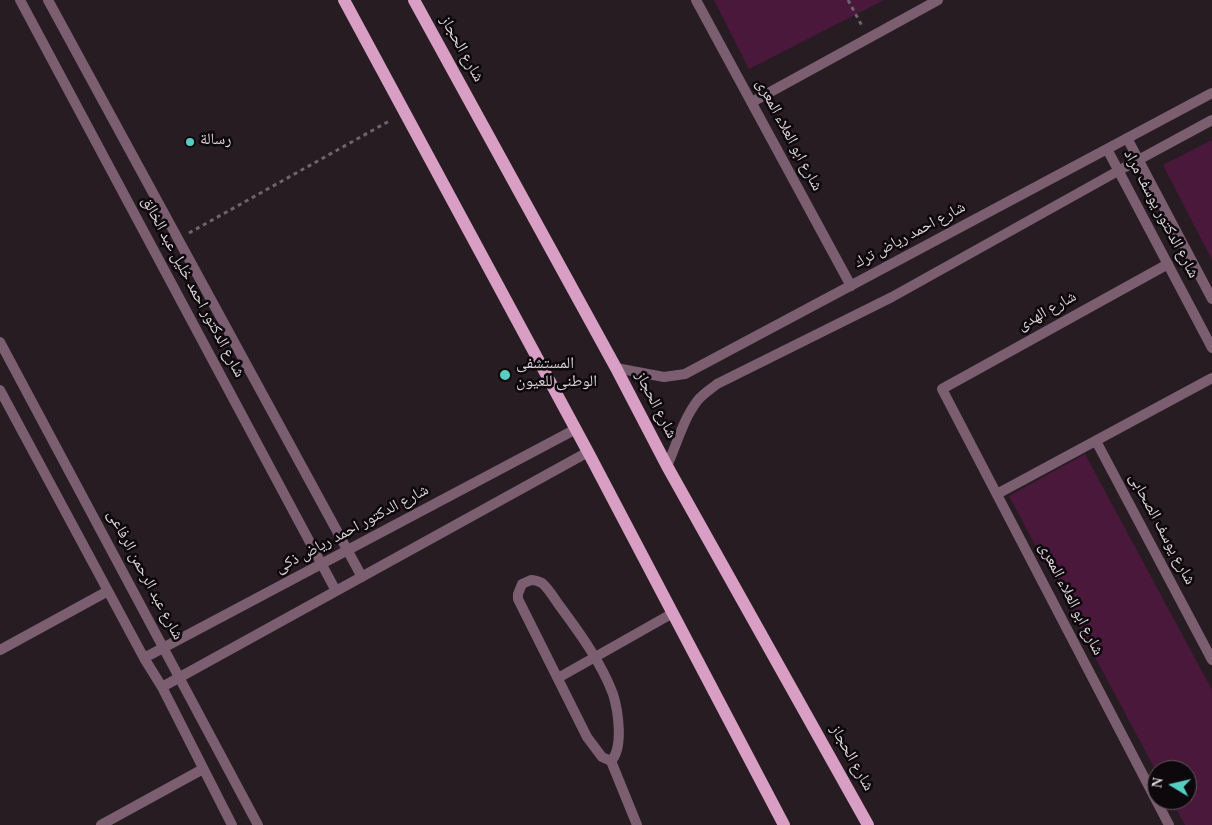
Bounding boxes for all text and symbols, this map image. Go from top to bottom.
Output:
street label: شارع الحجاز [434,14,486,86]
street label: شارع ابو العلاء المعرى [749,77,825,195]
place label: رسالة [200,132,231,152]
marker: رسالة [184,136,196,148]
street label: شارع الدكتور يوسف مراد [1117,148,1201,282]
street label: شارع الدكتور احمد خليل عبد الخالق [135,194,247,382]
street label: شارع احمد رياض ترك [852,200,970,274]
street label: شارع الهدى [1015,289,1081,337]
place label: المستشفى الوطنى للعيون [516,356,597,394]
marker: المستشفى الوطنى للعيون [498,368,512,382]
street label: شارع الحجاز [629,369,679,443]
street label: شارع يوسف الصحابى [1122,471,1198,589]
street label: شارع الدكتور احمد رياض ذكى [273,482,433,580]
street label: شارع عبد الرحمن الرفاعى [101,508,185,644]
street label: شارع ابو العلاء المعرى [1032,540,1106,660]
street label: شارع الحجاز [824,723,876,795]
north arrow [1147,760,1197,810]
text: N [1149,777,1166,789]

